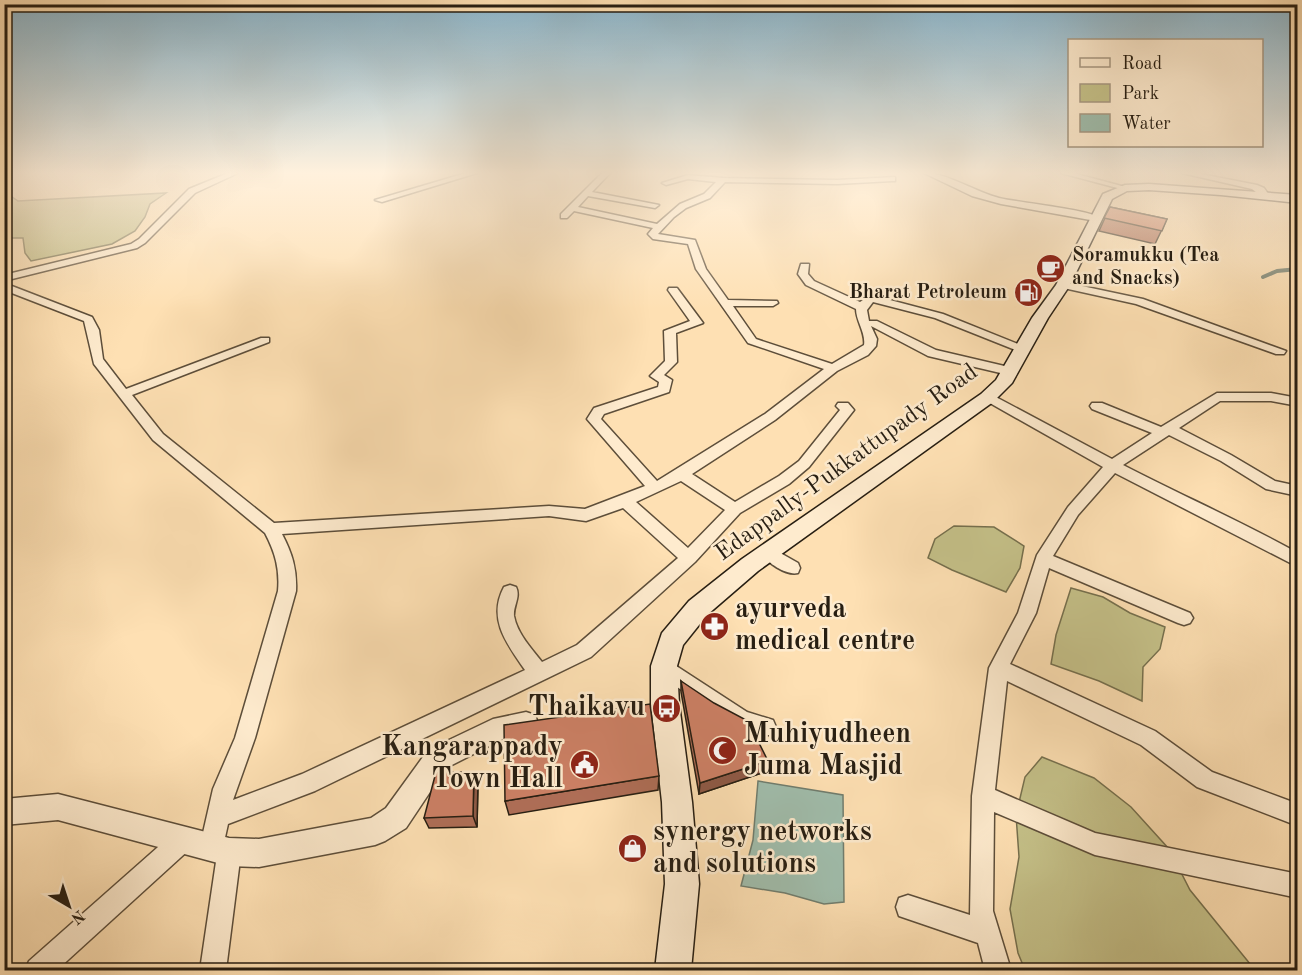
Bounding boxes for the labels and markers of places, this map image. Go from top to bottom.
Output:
place label: Soramukku (Tea and Snacks) [1072,245,1219,289]
cafe icon: Soramukku (Tea and Snacks) [1035,252,1067,284]
fuel station icon: Bharat Petroleum [1012,277,1044,309]
place label: Bharat Petroleum [849,283,1007,303]
place label: ayurveda medical centre [735,596,915,656]
pharmacy icon: ayurveda medical centre [698,610,730,642]
bus stop icon: Thaikavu [650,692,682,724]
place label: Thaikavu [528,694,645,722]
place label: Muhiyudheen Juma Masjid [744,721,911,781]
place label: Kangarappady Town Hall [381,734,563,794]
mosque icon: Muhiyudheen Juma Masjid [707,735,739,767]
public building icon: Kangarappady Town Hall [568,748,600,780]
place label: synergy networks and solutions [653,819,872,879]
shop icon: synergy networks and solutions [616,833,648,865]

